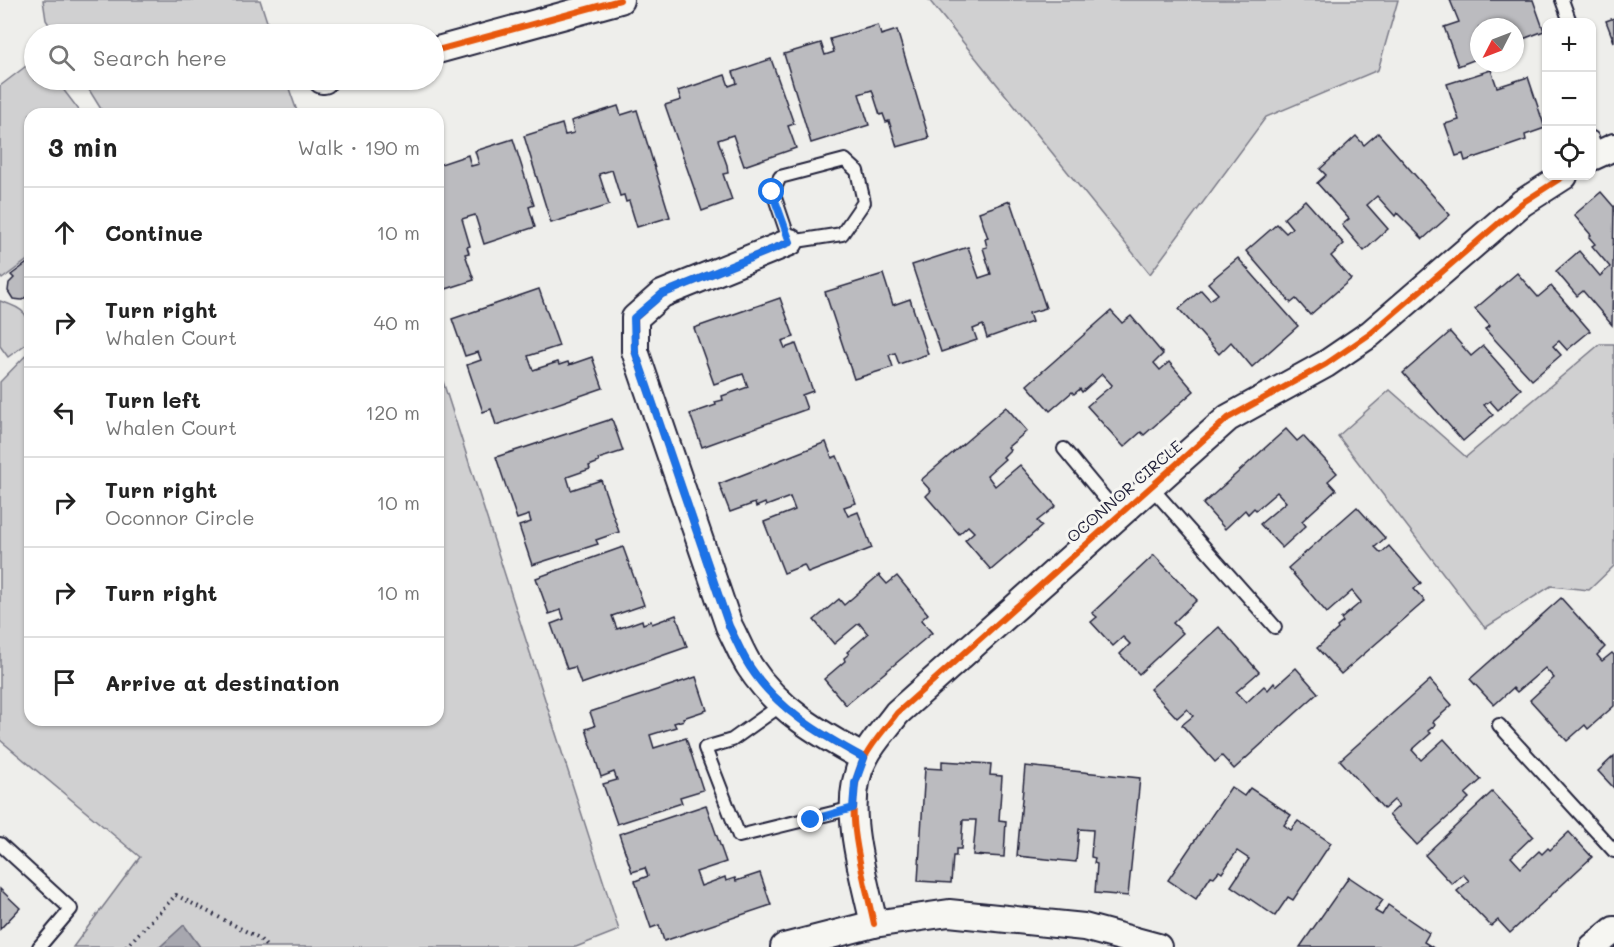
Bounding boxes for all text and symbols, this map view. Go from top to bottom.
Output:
north arrow [1470,18,1524,72]
map controls [1542,18,1596,180]
button: + [1542,18,1596,72]
search box [24,24,444,90]
icon: search [45,41,78,74]
text: Search here [93,43,227,72]
button: − [1542,72,1596,126]
button: locate [1542,126,1596,180]
text: 3 min [48,130,117,164]
text: Walk · 190 m [297,134,420,160]
route start [758,178,784,204]
icon: ahead [48,216,81,249]
text: Continue [105,218,203,247]
text: 10 m [376,219,420,245]
text: Turn right [105,295,217,324]
icon: right [48,306,81,339]
text: 40 m [374,309,420,335]
text: Whalen Court [105,324,237,350]
text: Turn left [105,385,201,414]
icon: left [48,396,81,429]
text: 120 m [365,399,420,425]
text: Whalen Court [105,414,237,440]
street label: OCONNOR CIRCLE [1062,435,1186,547]
text: Turn right [105,475,217,504]
icon: right [48,486,81,519]
text: 10 m [376,489,420,515]
text: Oconnor Circle [105,504,255,530]
icon: right [48,576,81,609]
text: Turn right [105,578,217,607]
text: 10 m [376,579,420,605]
icon: arrive [48,666,81,699]
text: Arrive at destination [105,668,340,697]
route end [797,806,823,832]

